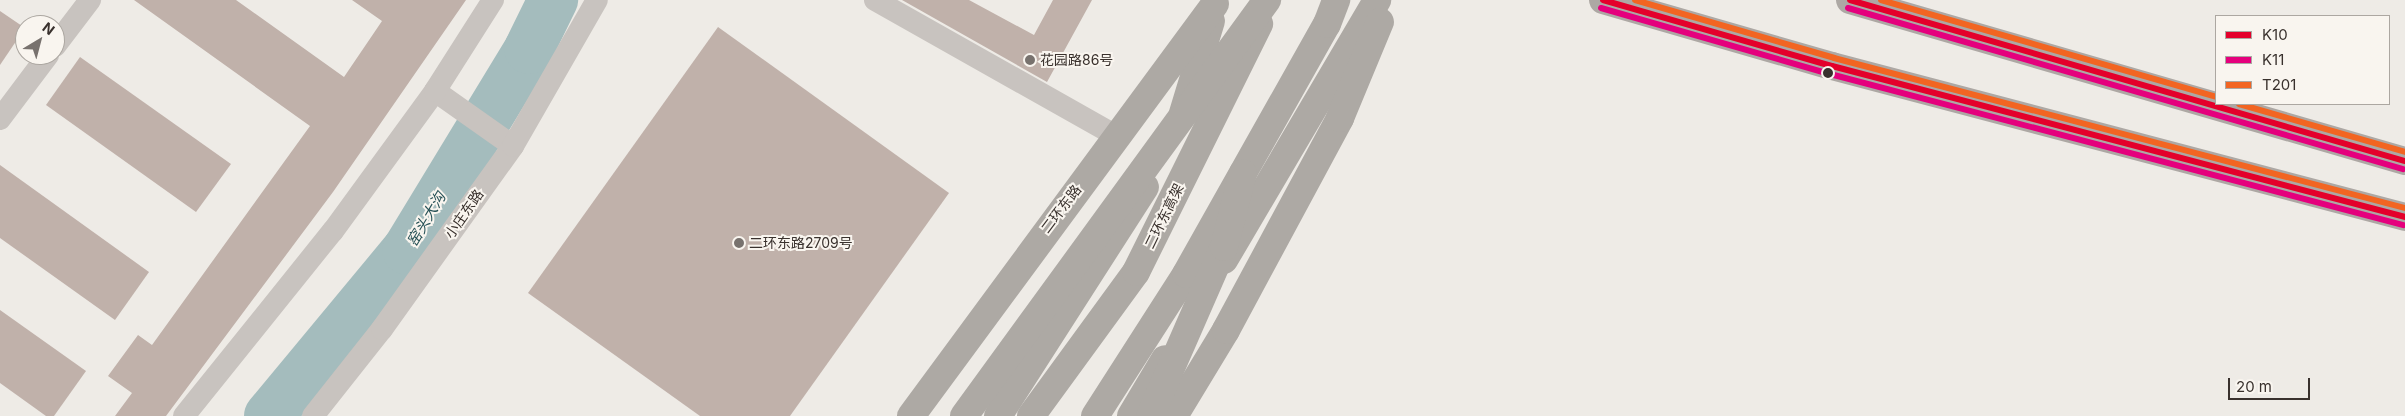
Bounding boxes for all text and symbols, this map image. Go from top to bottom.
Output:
north arrow [15,15,65,65]
legend [2215,15,2390,105]
text: N [39,18,58,38]
text: K10 [2262,25,2288,44]
text: K11 [2262,50,2284,69]
place label: 花园路86号 [1040,52,1113,68]
marker: 花园路86号 [1024,54,1036,66]
unlabelled marker [1823,68,1833,78]
text: T201 [2262,75,2296,94]
street label: 二环东高架 [1141,181,1187,251]
street label: 二环东路 [1037,182,1085,236]
street label: 小庄东路 [441,186,487,242]
water label: 窑头大沟 [403,189,449,249]
place label: 二环东路2709号 [749,235,853,251]
marker: 二环东路2709号 [733,237,745,249]
scale bar [2230,368,2312,400]
text: 20 m [2236,377,2272,396]

